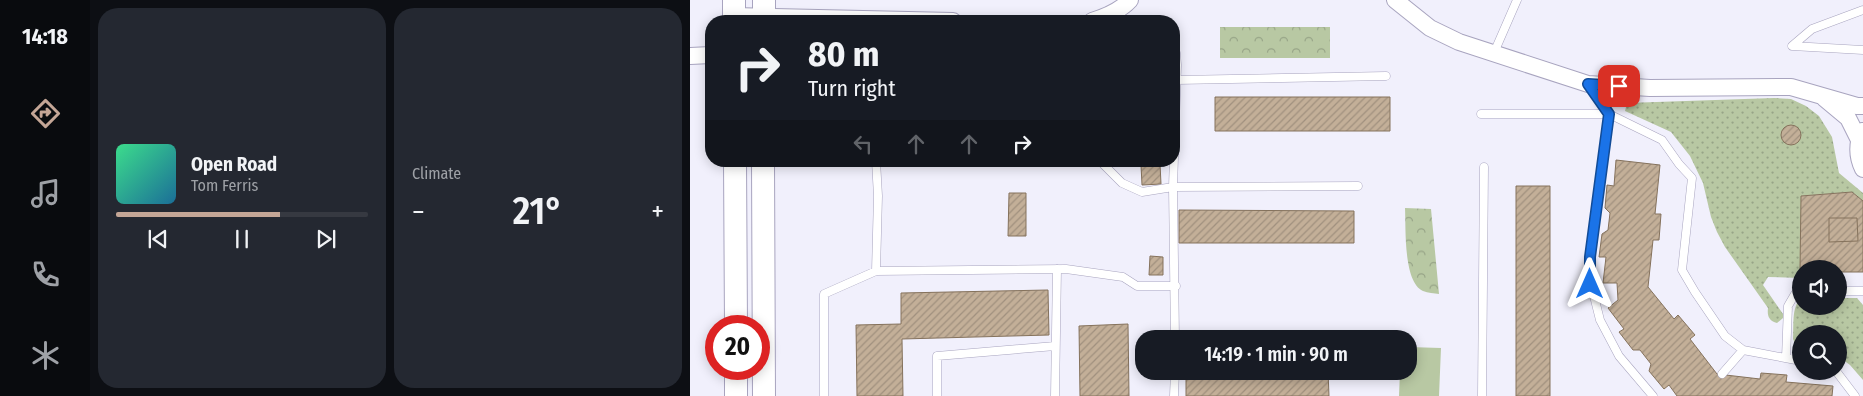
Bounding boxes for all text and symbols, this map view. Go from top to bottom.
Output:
text: 14:18 [22,23,68,50]
text: 80 m [808,33,880,75]
icon: right [725,35,790,100]
pin [1598,65,1640,107]
icon: arrive [1605,72,1633,100]
text: Turn right [808,75,896,102]
icon: directions [28,96,63,131]
icon: left [849,130,877,158]
icon: ahead [902,130,930,158]
icon: ahead [955,130,983,158]
icon: right [1008,130,1036,158]
text: Open Road [191,153,277,176]
text: Climate [412,164,461,183]
icon: music [28,176,63,211]
text: Tom Ferris [191,176,258,195]
text: 21° [513,188,563,234]
text: − [412,195,425,228]
text: + [651,195,664,228]
icon: previous [144,225,172,253]
icon: pause [228,225,256,253]
icon: next [312,225,340,253]
icon: phone [28,257,63,292]
position arrow [1563,257,1615,309]
map controls [1792,260,1847,380]
button: sound [1792,260,1847,315]
speed limit sign: 20 [705,315,770,380]
button: search [1792,325,1847,380]
icon: climate [28,338,63,373]
text: 14:19 · 1 min · 90 m [1204,343,1348,366]

